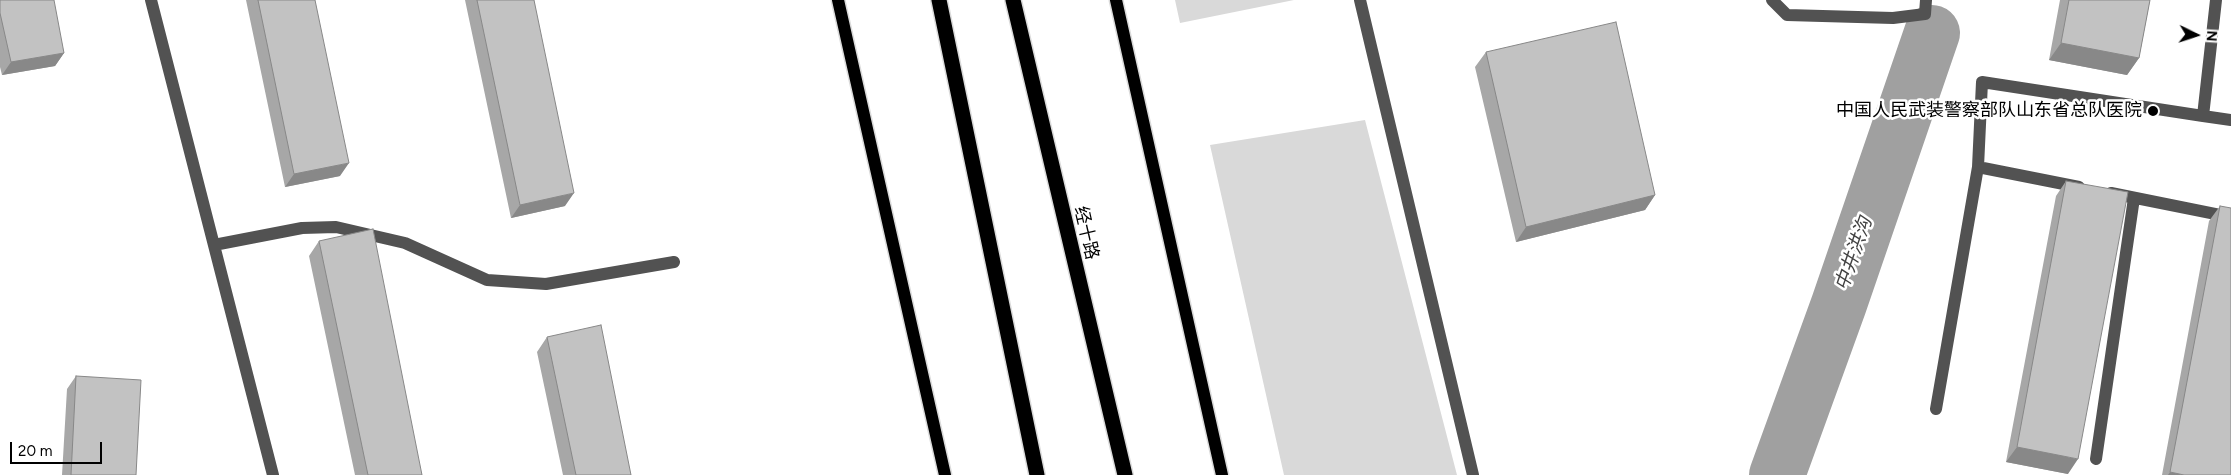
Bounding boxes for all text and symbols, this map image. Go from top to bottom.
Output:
north arrow [2171,10,2221,60]
text: N [2203,30,2220,42]
place label: 中国人民武装警察部队山东省总队医院 [1836,100,2142,122]
marker: 中国人民武装警察部队山东省总队医院 [2146,104,2160,118]
street label: 经十路 [1069,204,1103,262]
water label: 中井洪沟 [1831,214,1877,294]
scale bar [12,432,105,464]
text: 20 m [18,442,52,460]

